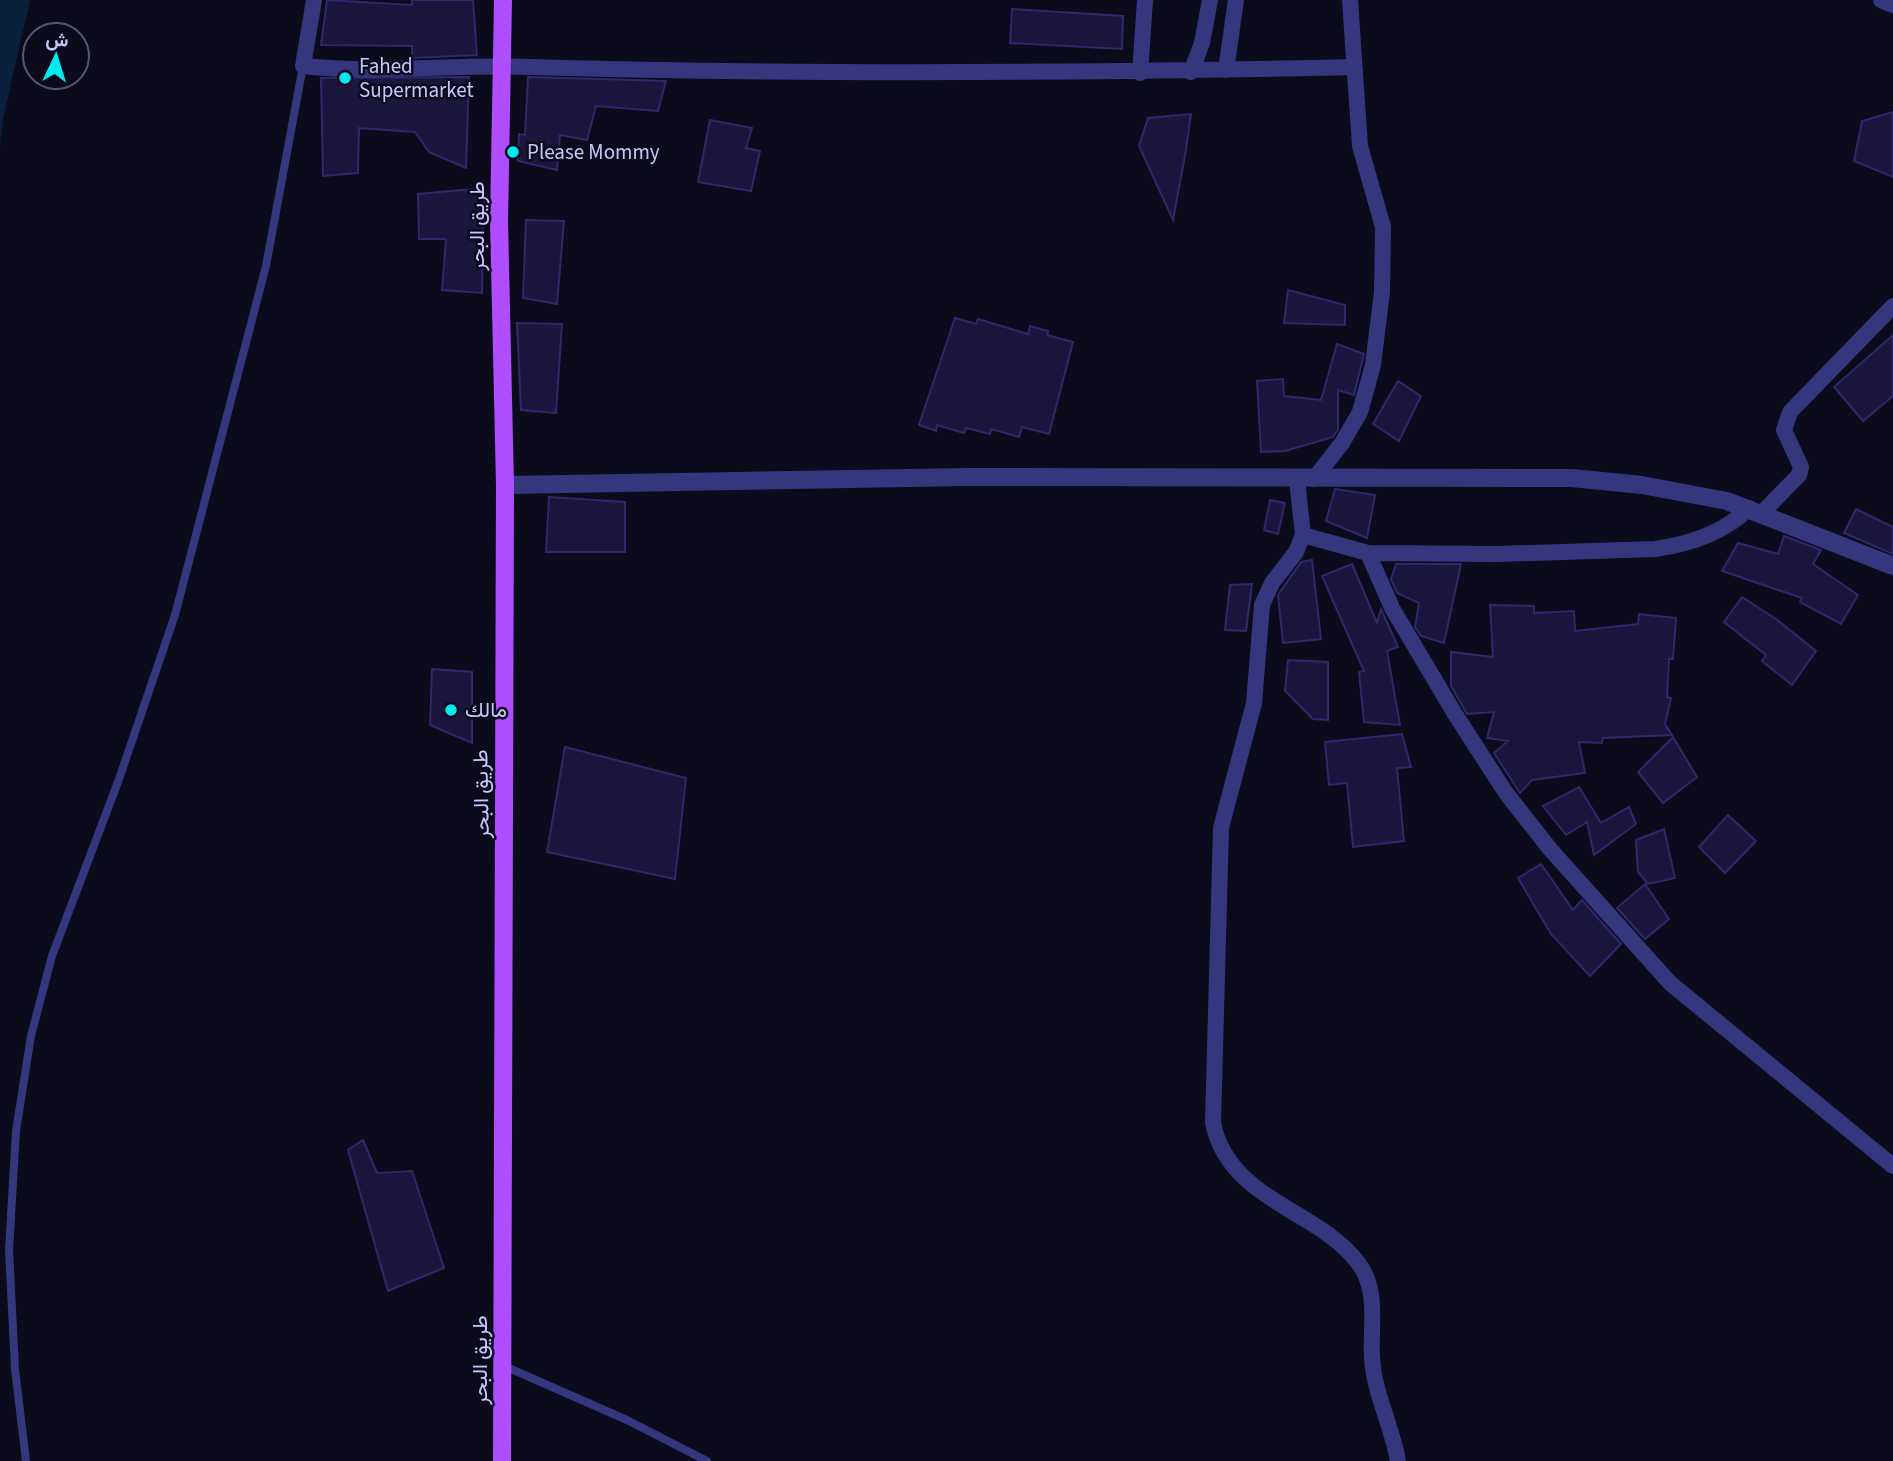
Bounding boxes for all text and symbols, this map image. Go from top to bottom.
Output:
north arrow [21,21,91,91]
text: ش [45,26,70,55]
place label: Fahed Supermarket [359,51,474,105]
marker: Fahed Supermarket [337,70,353,86]
place label: Please Mommy [527,137,660,167]
marker: Please Mommy [505,144,521,160]
street label: طريق البحر [462,181,492,272]
place label: مالك [465,695,507,725]
marker: مالك [443,702,459,718]
street label: طريق البحر [465,749,497,840]
street label: طريق البحر [465,1315,495,1406]

